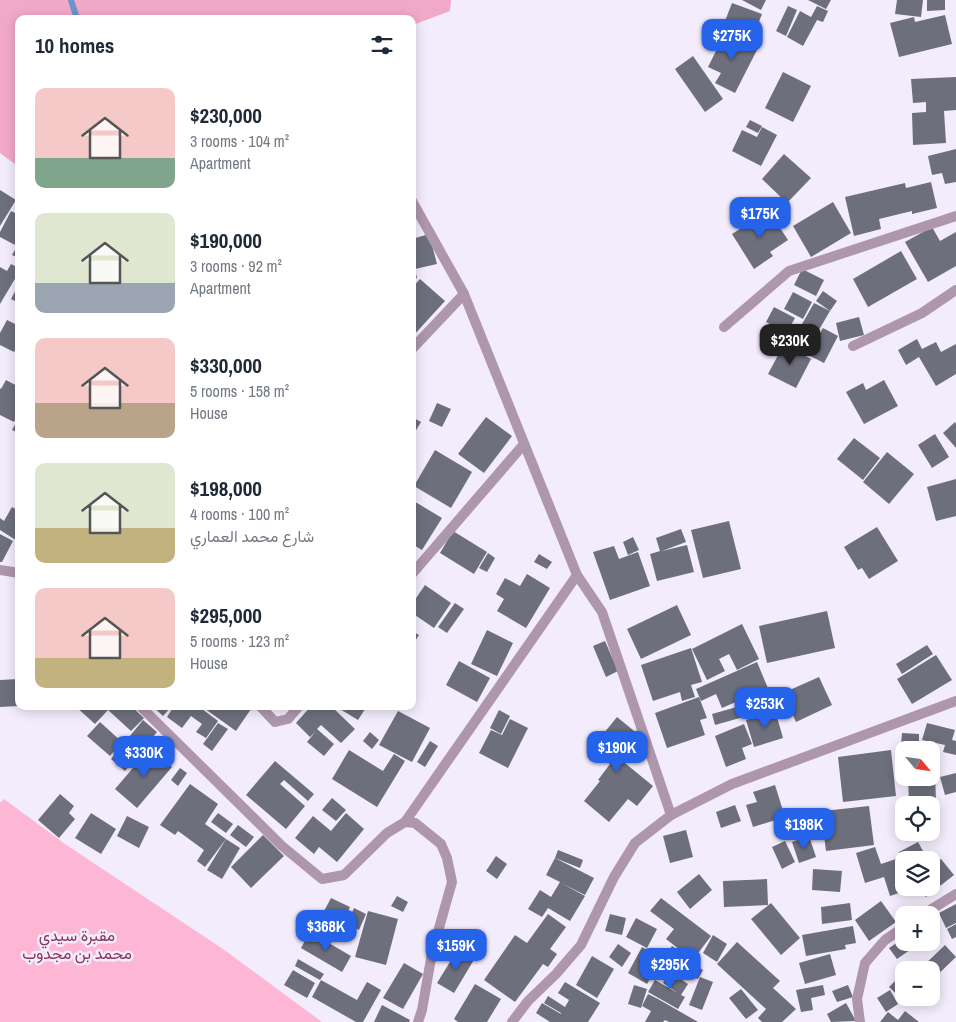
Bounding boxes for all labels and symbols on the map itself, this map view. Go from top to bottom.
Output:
pin: $275K [697,18,767,61]
pin: $175K [725,196,795,239]
pin: $230K [755,324,825,366]
pin: $253K [730,686,800,729]
pin: $190K [582,730,652,773]
pin: $330K [109,736,179,778]
north arrow [895,741,940,786]
pin: $198K [769,808,839,850]
pin: $368K [291,910,361,952]
park label: مقبرة سيدي محمد بن مجدوب [22,924,132,964]
pin: $159K [421,928,491,971]
pin: $295K [635,948,705,990]

